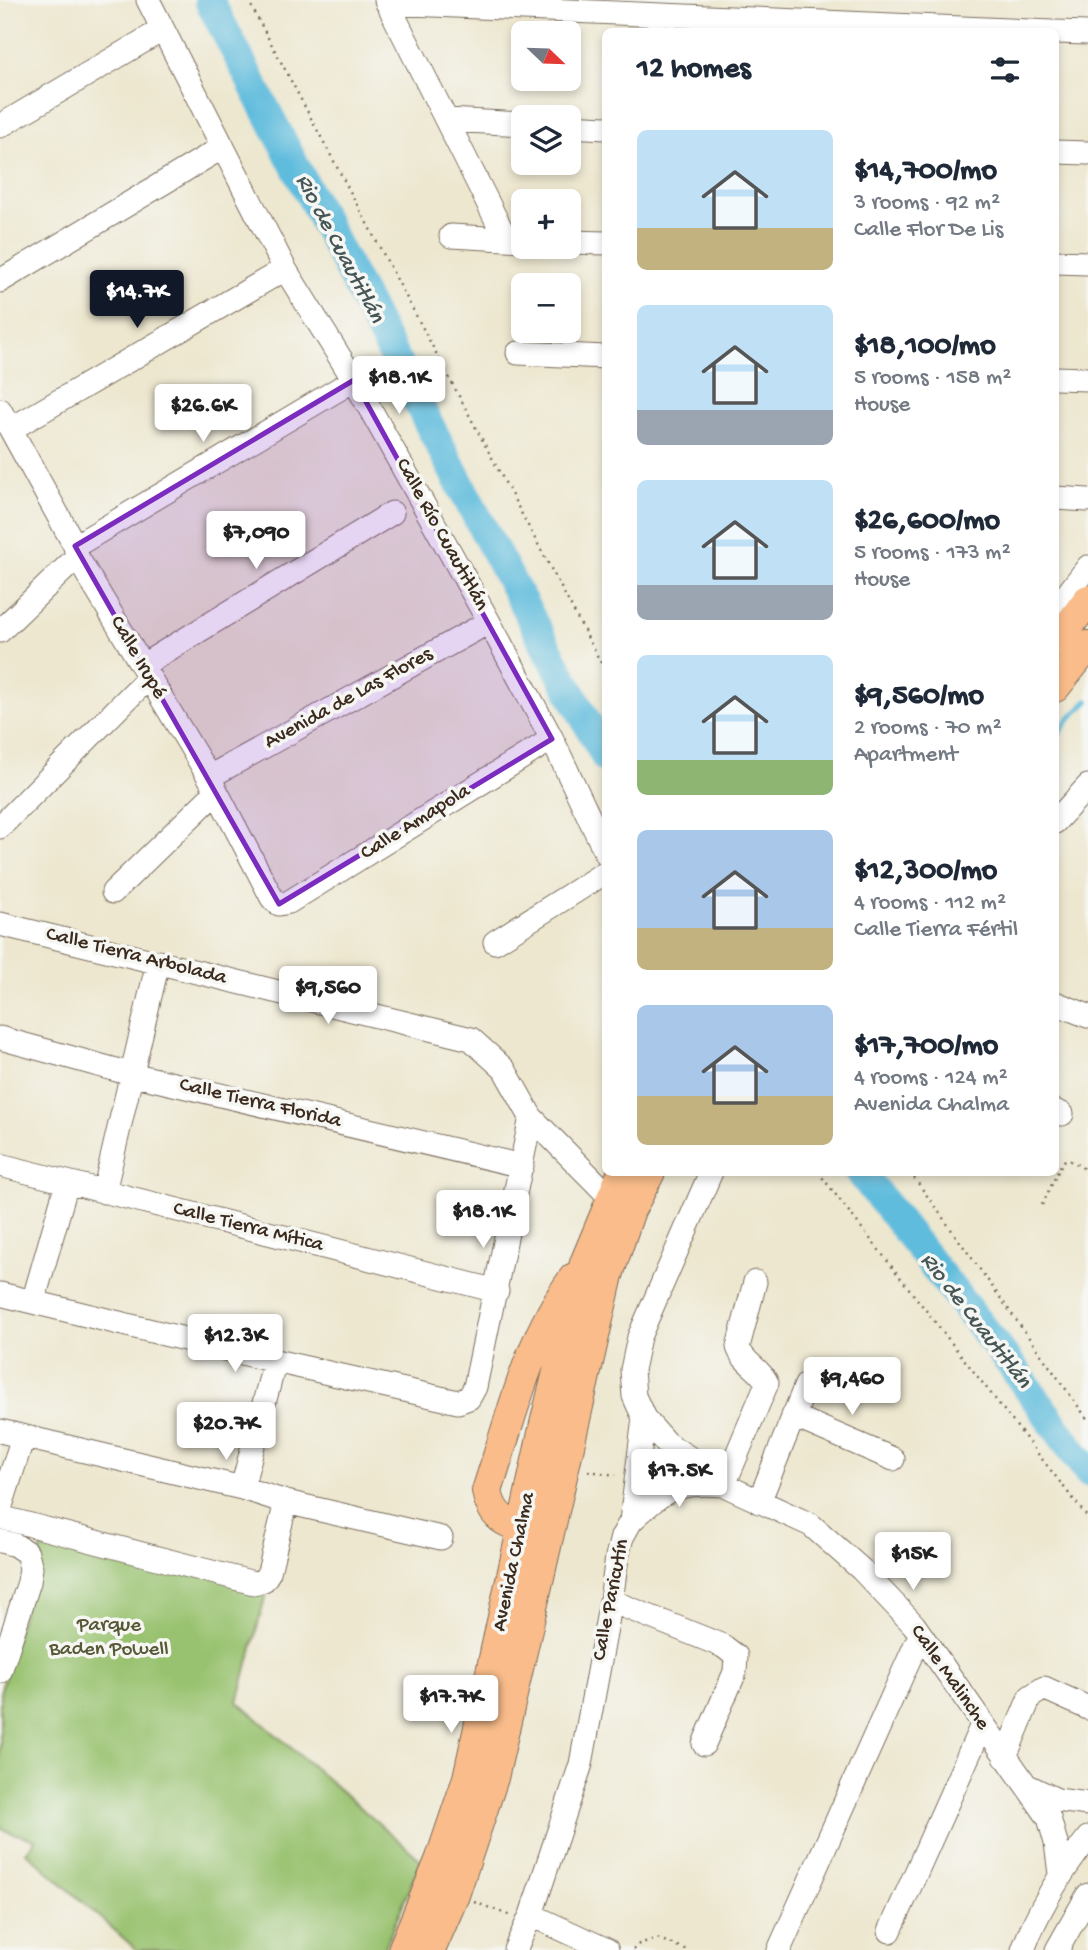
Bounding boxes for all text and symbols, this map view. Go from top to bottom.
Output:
north arrow [511,21,581,91]
map controls [511,21,581,343]
icon: filters [986,51,1024,89]
text: 12 homes [637,53,750,88]
button: layers [511,105,581,175]
text: $14,700/mo [854,155,997,190]
icon: home [693,158,777,242]
water label: Rio de Cuautitlán [288,170,390,329]
button: + [511,189,581,259]
text: 3 rooms · 92 m² [854,190,1000,217]
text: Calle Flor De Lis [854,217,1003,244]
pin: $14.7K [80,270,194,330]
button: − [511,273,581,343]
text: $14.7K [106,279,168,306]
text: $18,100/mo [854,330,996,365]
icon: home [693,333,777,417]
pin: $18.1K [342,356,456,416]
text: $18.1K [368,365,430,392]
text: 5 rooms · 158 m² [854,365,1011,392]
pin: $26.6K [146,384,260,444]
text: House [854,392,910,419]
text: $26.6K [171,393,235,420]
street label: Calle Río Cuautitlán [389,454,493,616]
text: $26,600/mo [854,505,1000,540]
icon: home [693,508,777,592]
pin: $7,090 [199,512,313,571]
text: $7,090 [222,520,290,547]
text: 5 rooms · 173 m² [854,540,1011,567]
text: House [854,567,910,594]
street label: Calle Irupé [103,612,171,705]
street label: Avenida de Las Flores [261,642,439,756]
text: $9,560/mo [854,680,984,715]
icon: home [693,683,777,767]
text: 2 rooms · 70 m² [854,715,1002,742]
text: Apartment [854,742,958,769]
street label: Calle Amapola [357,779,477,867]
text: $12,300/mo [854,855,997,890]
icon: home [693,858,777,942]
text: 4 rooms · 112 m² [854,890,1006,917]
text: Calle Tierra Fértil [854,917,1018,944]
street label: Calle Tierra Arbolada [43,922,230,992]
pin: $9,560 [271,967,385,1026]
text: $9,560 [295,975,361,1002]
text: $17,700/mo [854,1030,998,1065]
icon: home [693,1033,777,1117]
text: 4 rooms · 124 m² [854,1065,1008,1092]
street label: Calle Tierra Florida [177,1073,345,1135]
text: Avenida Chalma [854,1092,1009,1119]
pin: $18.1K [426,1190,540,1250]
street label: Calle Tierra Mítica [170,1197,327,1259]
text: $18.1K [452,1199,514,1226]
water label: Rio de Cuautitlán [914,1248,1037,1395]
pin: $12.3K [178,1314,292,1374]
text: $12.3K [204,1323,266,1350]
pin: $9,460 [795,1358,909,1417]
text: $9,460 [820,1366,884,1393]
pin: $20.7K [169,1402,283,1462]
text: $20.7K [193,1411,259,1438]
pin: $17.5K [622,1450,736,1509]
text: $17.5K [647,1458,711,1485]
street label: Avenida Chalma [488,1489,542,1634]
pin: $15K [872,1532,954,1592]
street label: Calle Paricutín [588,1537,636,1663]
text: $15K [891,1541,935,1568]
park label: Parque Baden Powell [48,1614,169,1663]
street label: Calle Malinche [904,1621,995,1736]
pin: $17.7K [394,1676,508,1735]
text: $17.7K [419,1684,483,1711]

